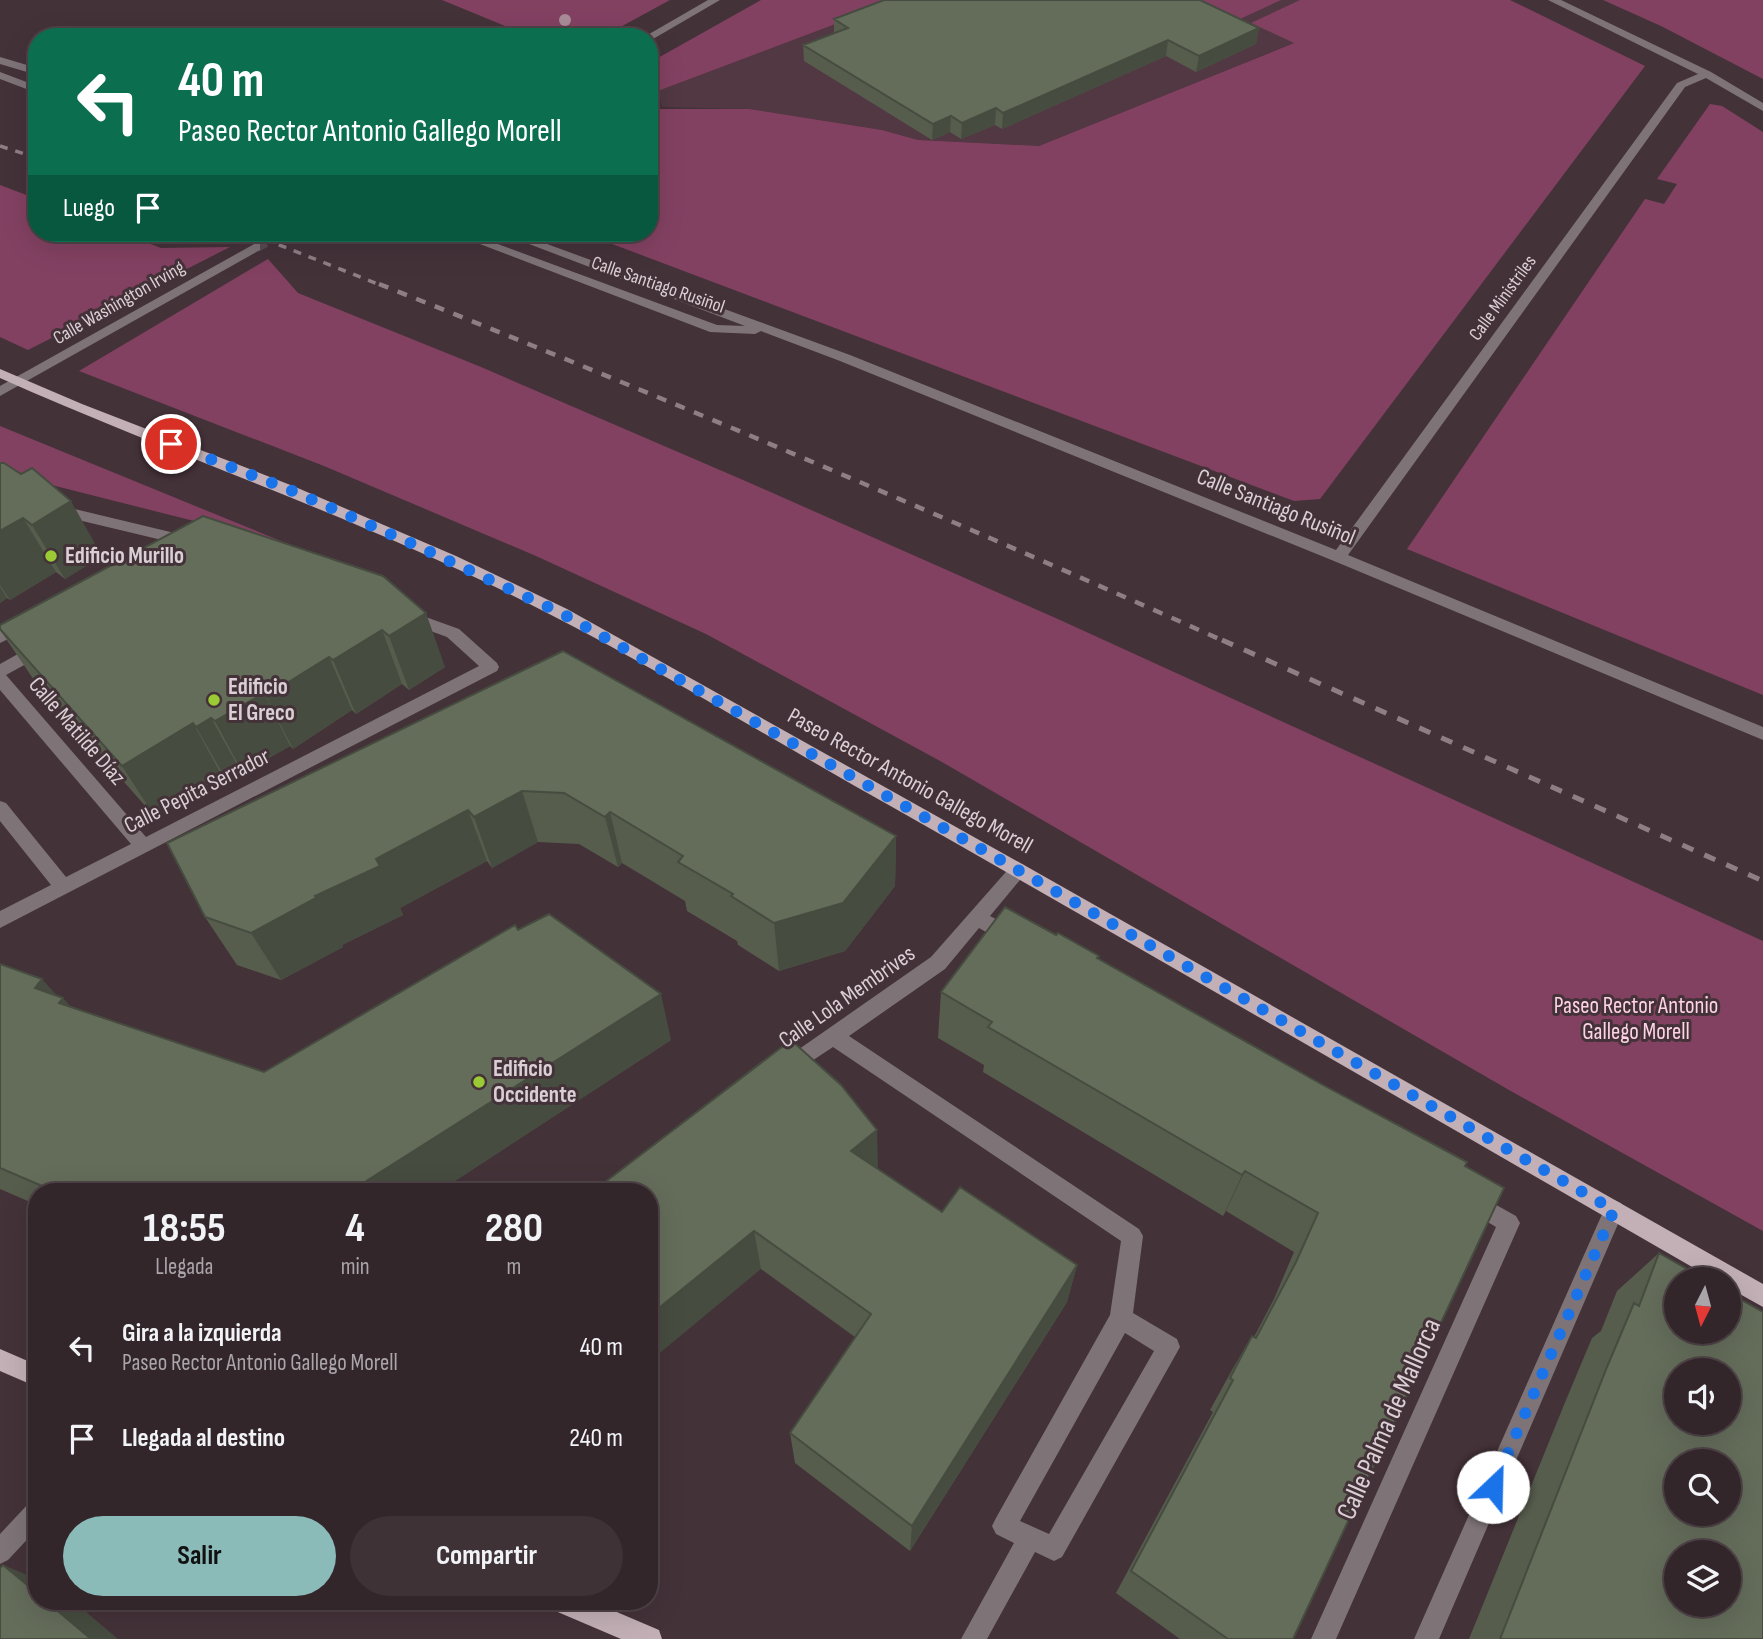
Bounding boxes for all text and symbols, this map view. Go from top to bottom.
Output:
text: 40 m [178,52,264,111]
icon: left [63,56,154,147]
text: Paseo Rector Antonio Gallego Morell [178,112,562,151]
icon: arrive [129,189,167,227]
text: Luego [63,193,115,224]
street label: Calle Santiago Rusiñol [588,251,728,319]
street label: Calle Ministriles [1464,251,1542,345]
street label: Calle Washington Irving [49,256,189,350]
pin [141,414,201,474]
icon: arrive [152,425,190,463]
street label: Calle Santiago Rusiñol [1193,462,1359,552]
place label: Edificio Murillo [65,542,184,570]
marker: Edificio Murillo [43,548,59,564]
street label: Calle Matilde Díaz [22,671,132,791]
place label: Edificio El Greco [228,673,295,727]
marker: Edificio El Greco [206,692,222,708]
street label: Paseo Rector Antonio Gallego Morell [783,702,1037,860]
street label: Calle Pepita Serrador [119,742,275,840]
street label: Calle Lola Membrives [773,940,921,1054]
park label: Paseo Rector Antonio Gallego Morell [1554,992,1718,1046]
place label: Edificio Occidente [493,1055,577,1109]
marker: Edificio Occidente [471,1074,487,1090]
text: 18:55 [143,1203,226,1254]
text: 4 [345,1203,365,1254]
text: 280 [485,1203,543,1254]
text: Llegada [155,1253,213,1281]
text: min [341,1253,370,1281]
text: m [506,1253,521,1281]
north arrow [1664,1267,1741,1344]
map controls [1664,1267,1741,1617]
street label: Calle Palma de Mallorca [1330,1313,1448,1525]
text: Gira a la izquierda [122,1318,282,1349]
icon: left [63,1329,101,1367]
text: 40 m [580,1332,623,1363]
text: Paseo Rector Antonio Gallego Morell [122,1349,398,1377]
button: sound [1664,1358,1741,1435]
icon: arrive [63,1420,101,1458]
text: Llegada al destino [122,1423,285,1454]
text: 240 m [569,1423,623,1454]
button: search [1664,1449,1741,1526]
position arrow [1456,1450,1530,1524]
button: Salir [63,1516,336,1596]
button: Compartir [350,1516,623,1596]
button: layers [1664,1540,1741,1617]

